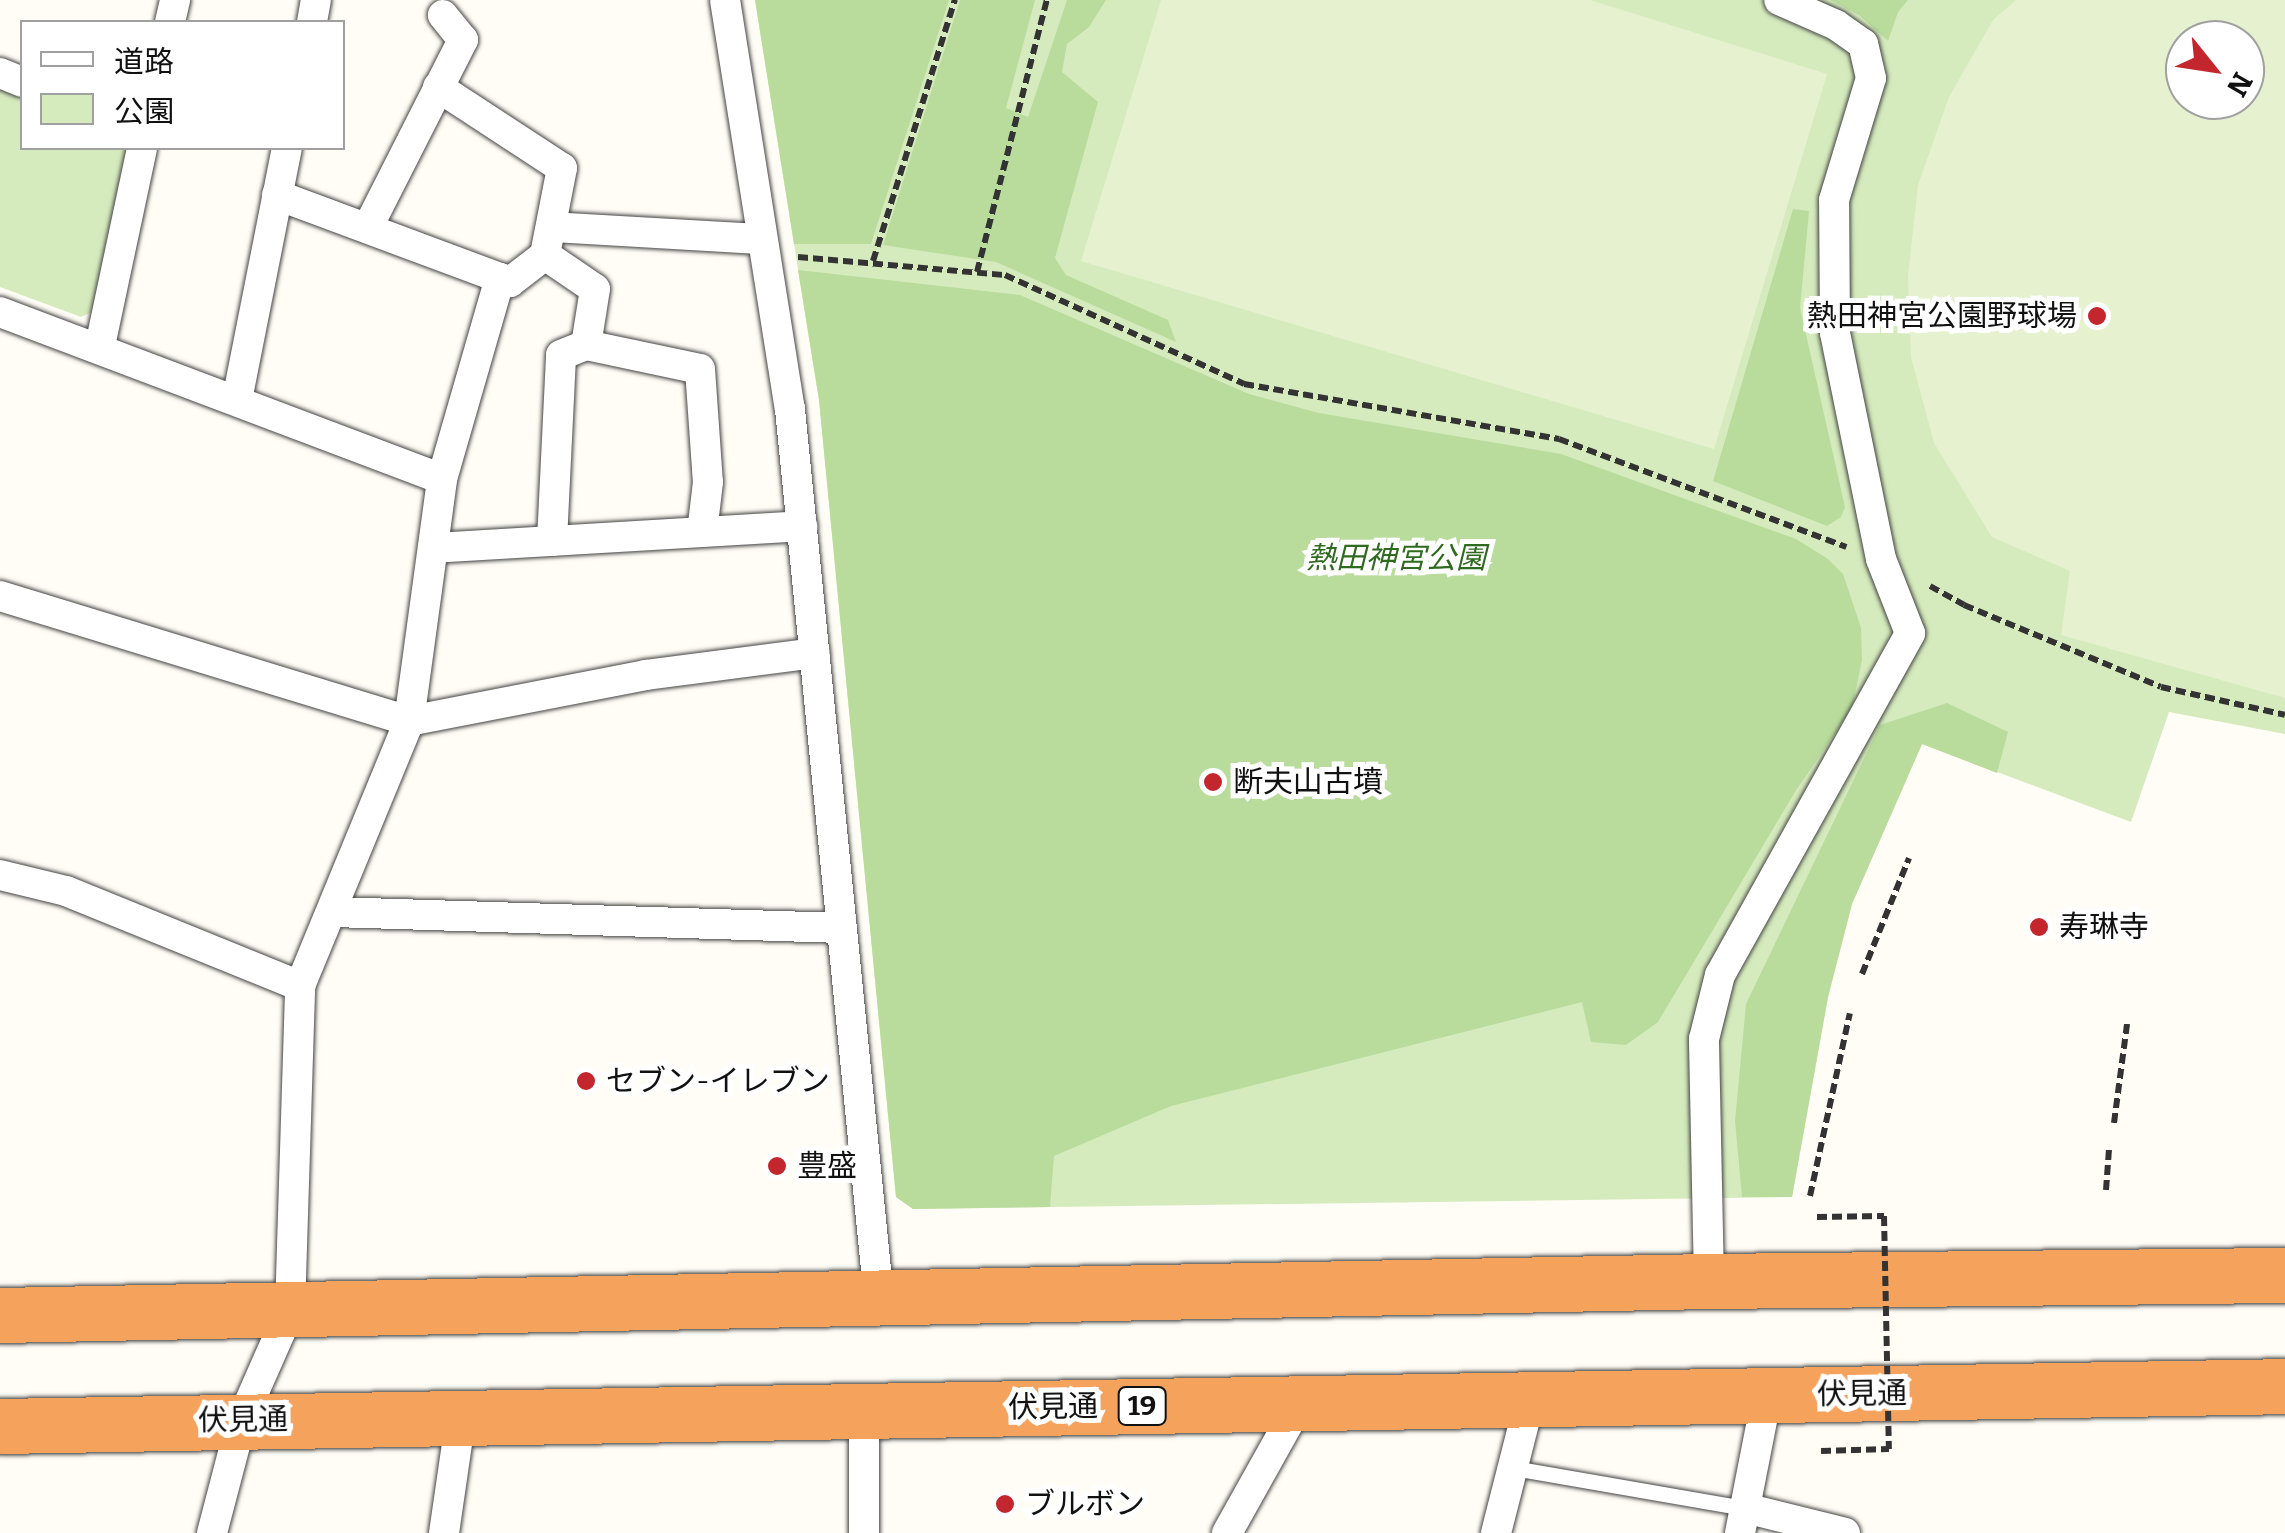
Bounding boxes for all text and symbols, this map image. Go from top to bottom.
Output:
legend [20,20,345,150]
north arrow [2165,20,2265,120]
text: 道路 [114,44,174,80]
text: N [2220,67,2259,102]
text: 公園 [114,94,174,130]
place label: 熱田神宮公園野球場 [1807,298,2077,334]
marker: 熱田神宮公園野球場 [2086,305,2108,327]
park label: 熱田神宮公園 [1306,540,1486,576]
place label: 断夫山古墳 [1233,764,1383,800]
marker: 断夫山古墳 [1202,771,1224,793]
place label: 寿琳寺 [2059,909,2149,945]
marker: 寿琳寺 [2028,916,2050,938]
place label: セブン-イレブン [606,1063,830,1099]
marker: セブン-イレブン [575,1070,597,1092]
place label: 豊盛 [797,1148,857,1184]
marker: 豊盛 [766,1155,788,1177]
street label: 伏見通 [1817,1375,1907,1413]
road number: 19 [1117,1383,1167,1429]
street label: 伏見通 [1008,1388,1098,1426]
street label: 伏見通 [198,1401,288,1439]
place label: ブルボン [1025,1486,1145,1522]
marker: ブルボン [994,1493,1016,1515]

